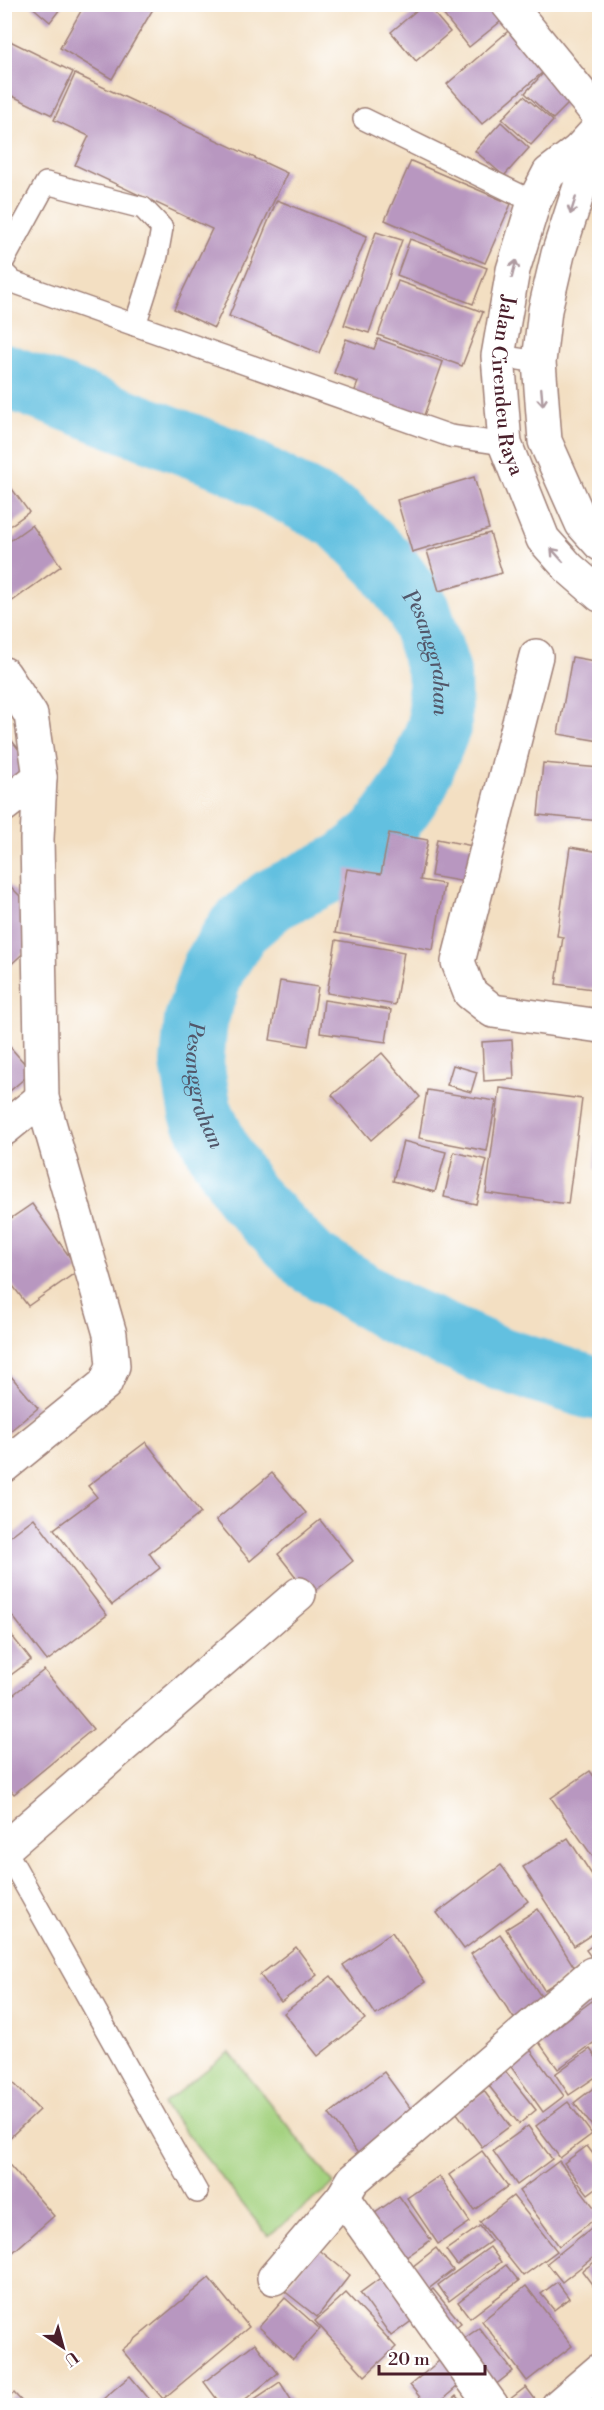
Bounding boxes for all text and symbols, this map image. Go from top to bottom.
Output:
one-way arrow [567,196,578,215]
one-way arrow [508,260,520,279]
street label: Jalan Cirendeu Raya [485,292,529,480]
one-way arrow [537,387,548,407]
one-way arrow [550,548,564,563]
water label: Pesanggrahan [395,584,453,716]
water label: Pesanggrahan [179,1020,229,1153]
north arrow [33,2317,93,2377]
scale bar [379,2338,486,2376]
text: U [60,2347,82,2370]
text: 20 m [388,2348,430,2371]

